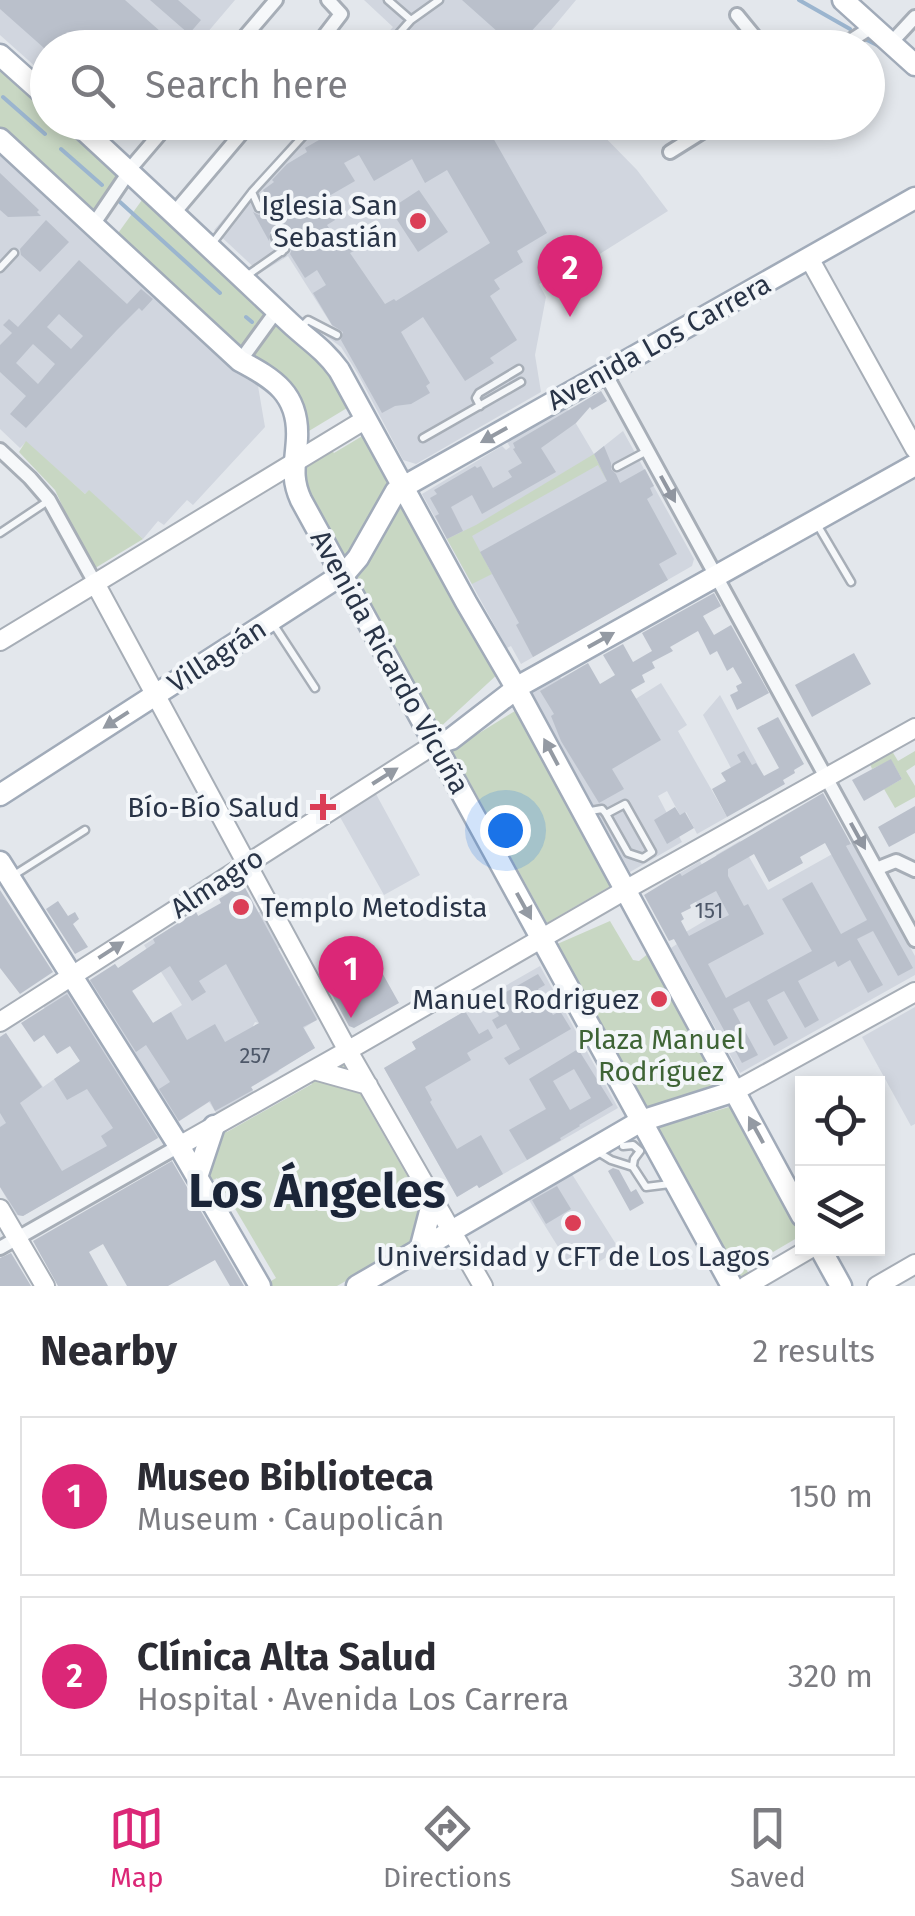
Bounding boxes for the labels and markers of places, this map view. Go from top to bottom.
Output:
place label: Iglesia San Sebastián [261,189,398,254]
marker: Iglesia San Sebastián [407,210,429,232]
pin: 2 [538,234,602,317]
place label: Bío-Bío Salud [127,791,300,824]
marker: Bío-Bío Salud [310,794,336,820]
place label: Templo Metodista [261,891,488,924]
marker: Templo Metodista [230,896,252,918]
pin: 1 [318,936,384,1018]
place label: Manuel Rodriguez [412,983,639,1016]
marker: Manuel Rodriguez [648,988,670,1010]
marker: Universidad y CFT de Los Lagos [562,1212,584,1234]
place label: Universidad y CFT de Los Lagos [376,1240,770,1273]

